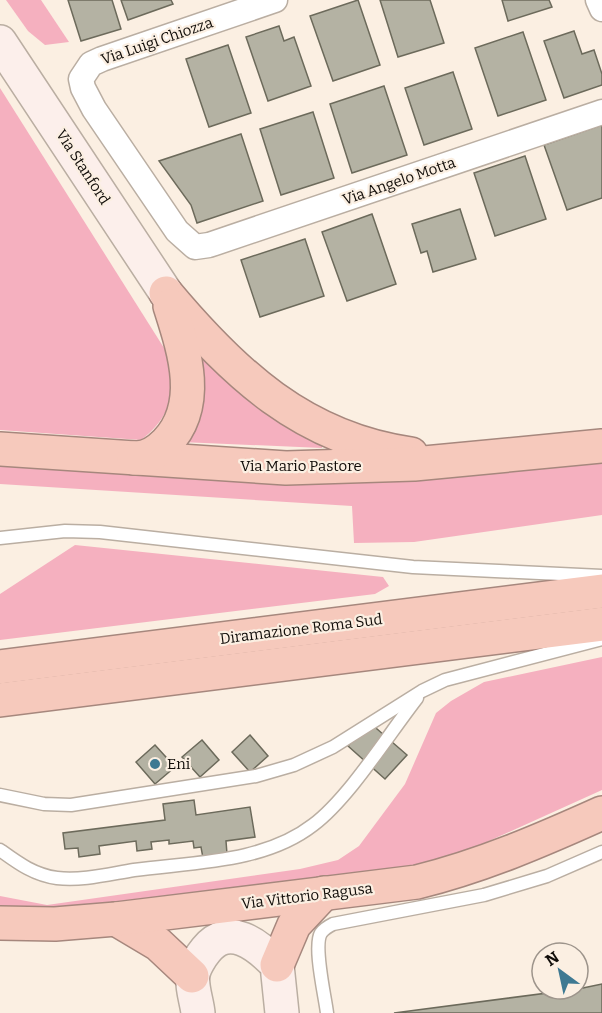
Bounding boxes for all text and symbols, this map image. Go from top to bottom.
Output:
street label: Via Luigi Chiozza [99,13,215,69]
street label: Via Stanford [52,126,114,208]
street label: Via Angelo Motta [340,153,458,209]
street label: Via Mario Pastore [240,457,362,475]
street label: Diramazione Roma Sud [219,610,383,648]
place label: Eni [167,755,191,773]
marker: Eni [148,757,162,771]
street label: Via Vittorio Ragusa [240,879,374,913]
north arrow [530,941,590,1001]
text: N [542,948,562,970]

